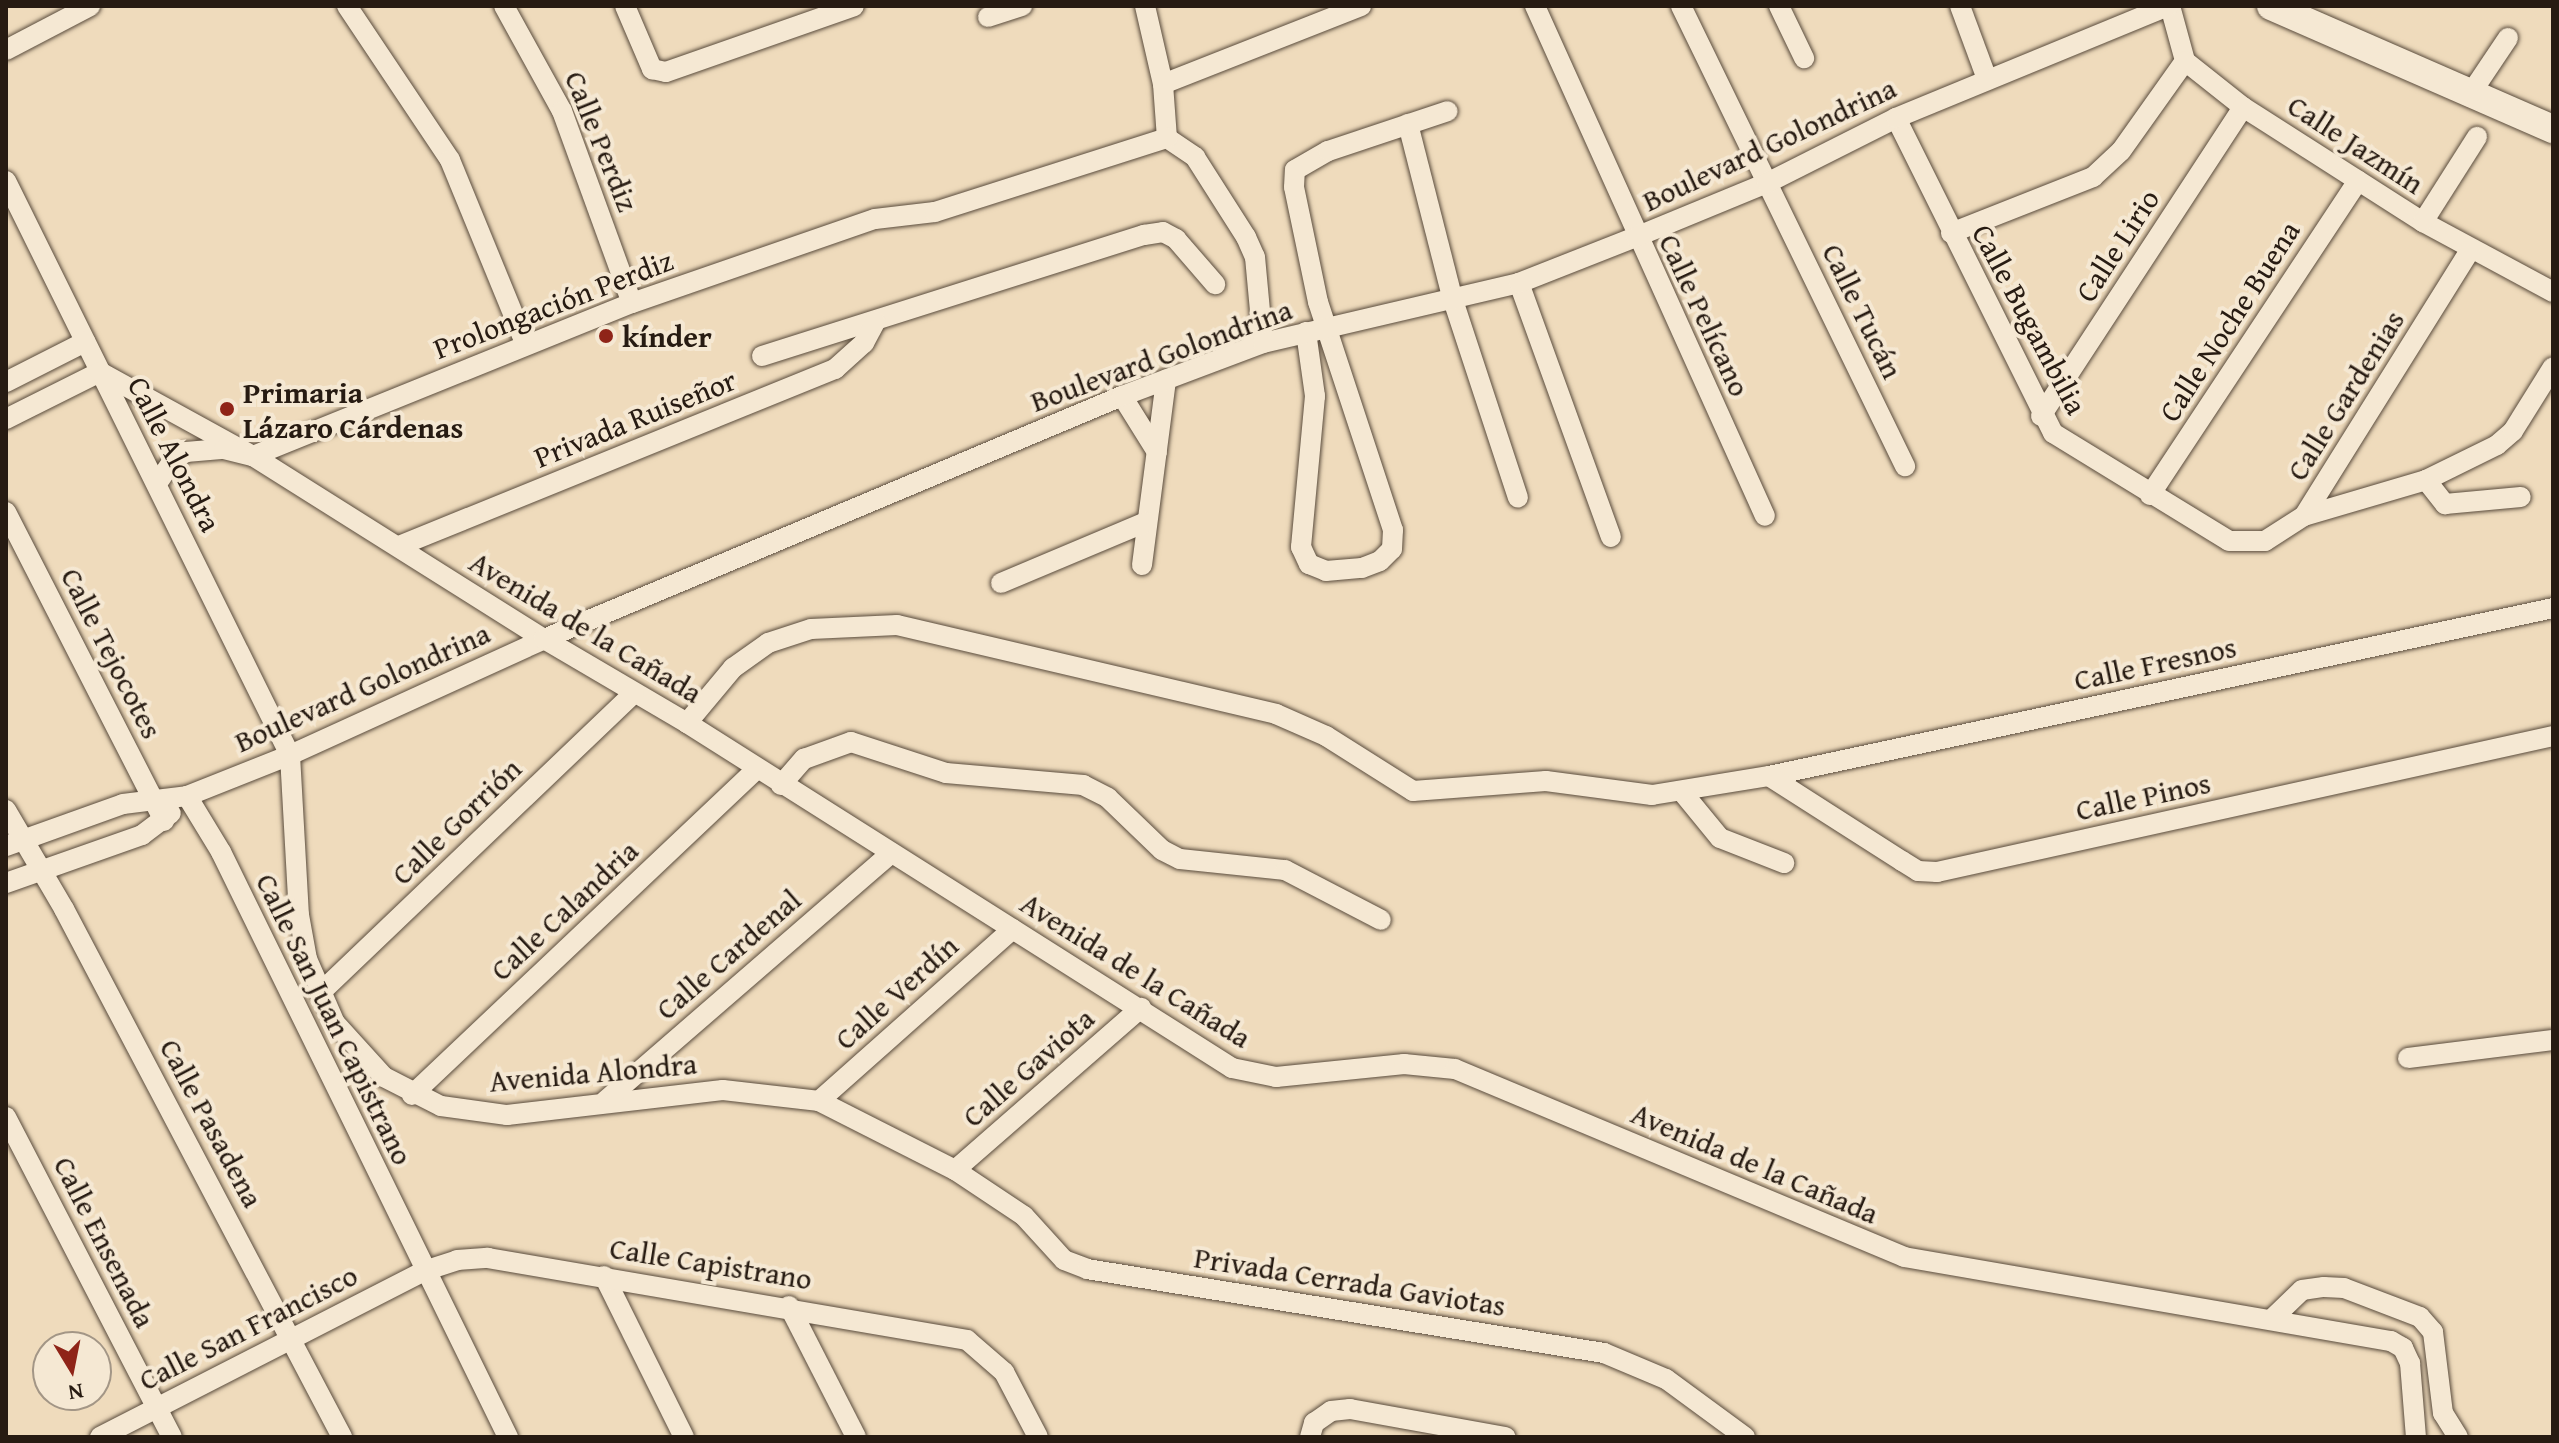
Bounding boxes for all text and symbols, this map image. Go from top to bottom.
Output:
street label: Calle Perdiz [558,66,646,216]
street label: Boulevard Golondrina [1636,69,1902,219]
street label: Calle Jazmín [2281,87,2431,201]
street label: Calle Lirio [2067,182,2167,308]
street label: Calle Noche Buena [2151,214,2307,428]
street label: Calle Bugambilia [1965,218,2095,420]
street label: Calle Pelícano [1652,228,1758,402]
street label: Calle Tucán [1815,238,1911,384]
street label: Prolongación Perdiz [428,242,678,366]
street label: Boulevard Golondrina [1025,291,1297,419]
street label: Calle Gardenias [2278,303,2412,487]
place label: kínder [622,318,712,354]
marker: kínder [597,327,615,345]
street label: Privada Ruiseñor [529,361,741,475]
street label: Calle Alondra [121,371,229,537]
place label: Primaria Lázaro Cárdenas [243,374,463,444]
marker: Primaria Lázaro Cárdenas [218,400,236,418]
street label: Avenida de la Cañada [463,543,709,711]
street label: Calle Tejocotes [54,562,170,744]
street label: Boulevard Golondrina [229,614,495,760]
street label: Calle Fresnos [2071,628,2239,698]
street label: Calle Gorrión [384,750,528,892]
street label: Calle Pinos [2072,764,2214,828]
street label: Calle Calandria [483,832,645,988]
street label: Calle San Juan Capistrano [249,867,421,1171]
street label: Calle Cardenal [648,881,808,1027]
street label: Avenida de la Cañada [1014,885,1258,1055]
street label: Calle Verdín [827,927,965,1057]
street label: Calle Gaviota [955,1000,1101,1134]
street label: Calle Pasadena [153,1033,271,1213]
street label: Avenida Alondra [488,1045,698,1099]
street label: Avenida de la Cañada [1626,1095,1884,1231]
street label: Calle Ensenada [46,1150,164,1334]
street label: Calle Capistrano [607,1229,815,1297]
street label: Privada Cerrada Gaviotas [1192,1239,1508,1323]
street label: Calle San Francisco [133,1256,363,1398]
north arrow [32,1331,112,1411]
text: N [66,1376,86,1410]

